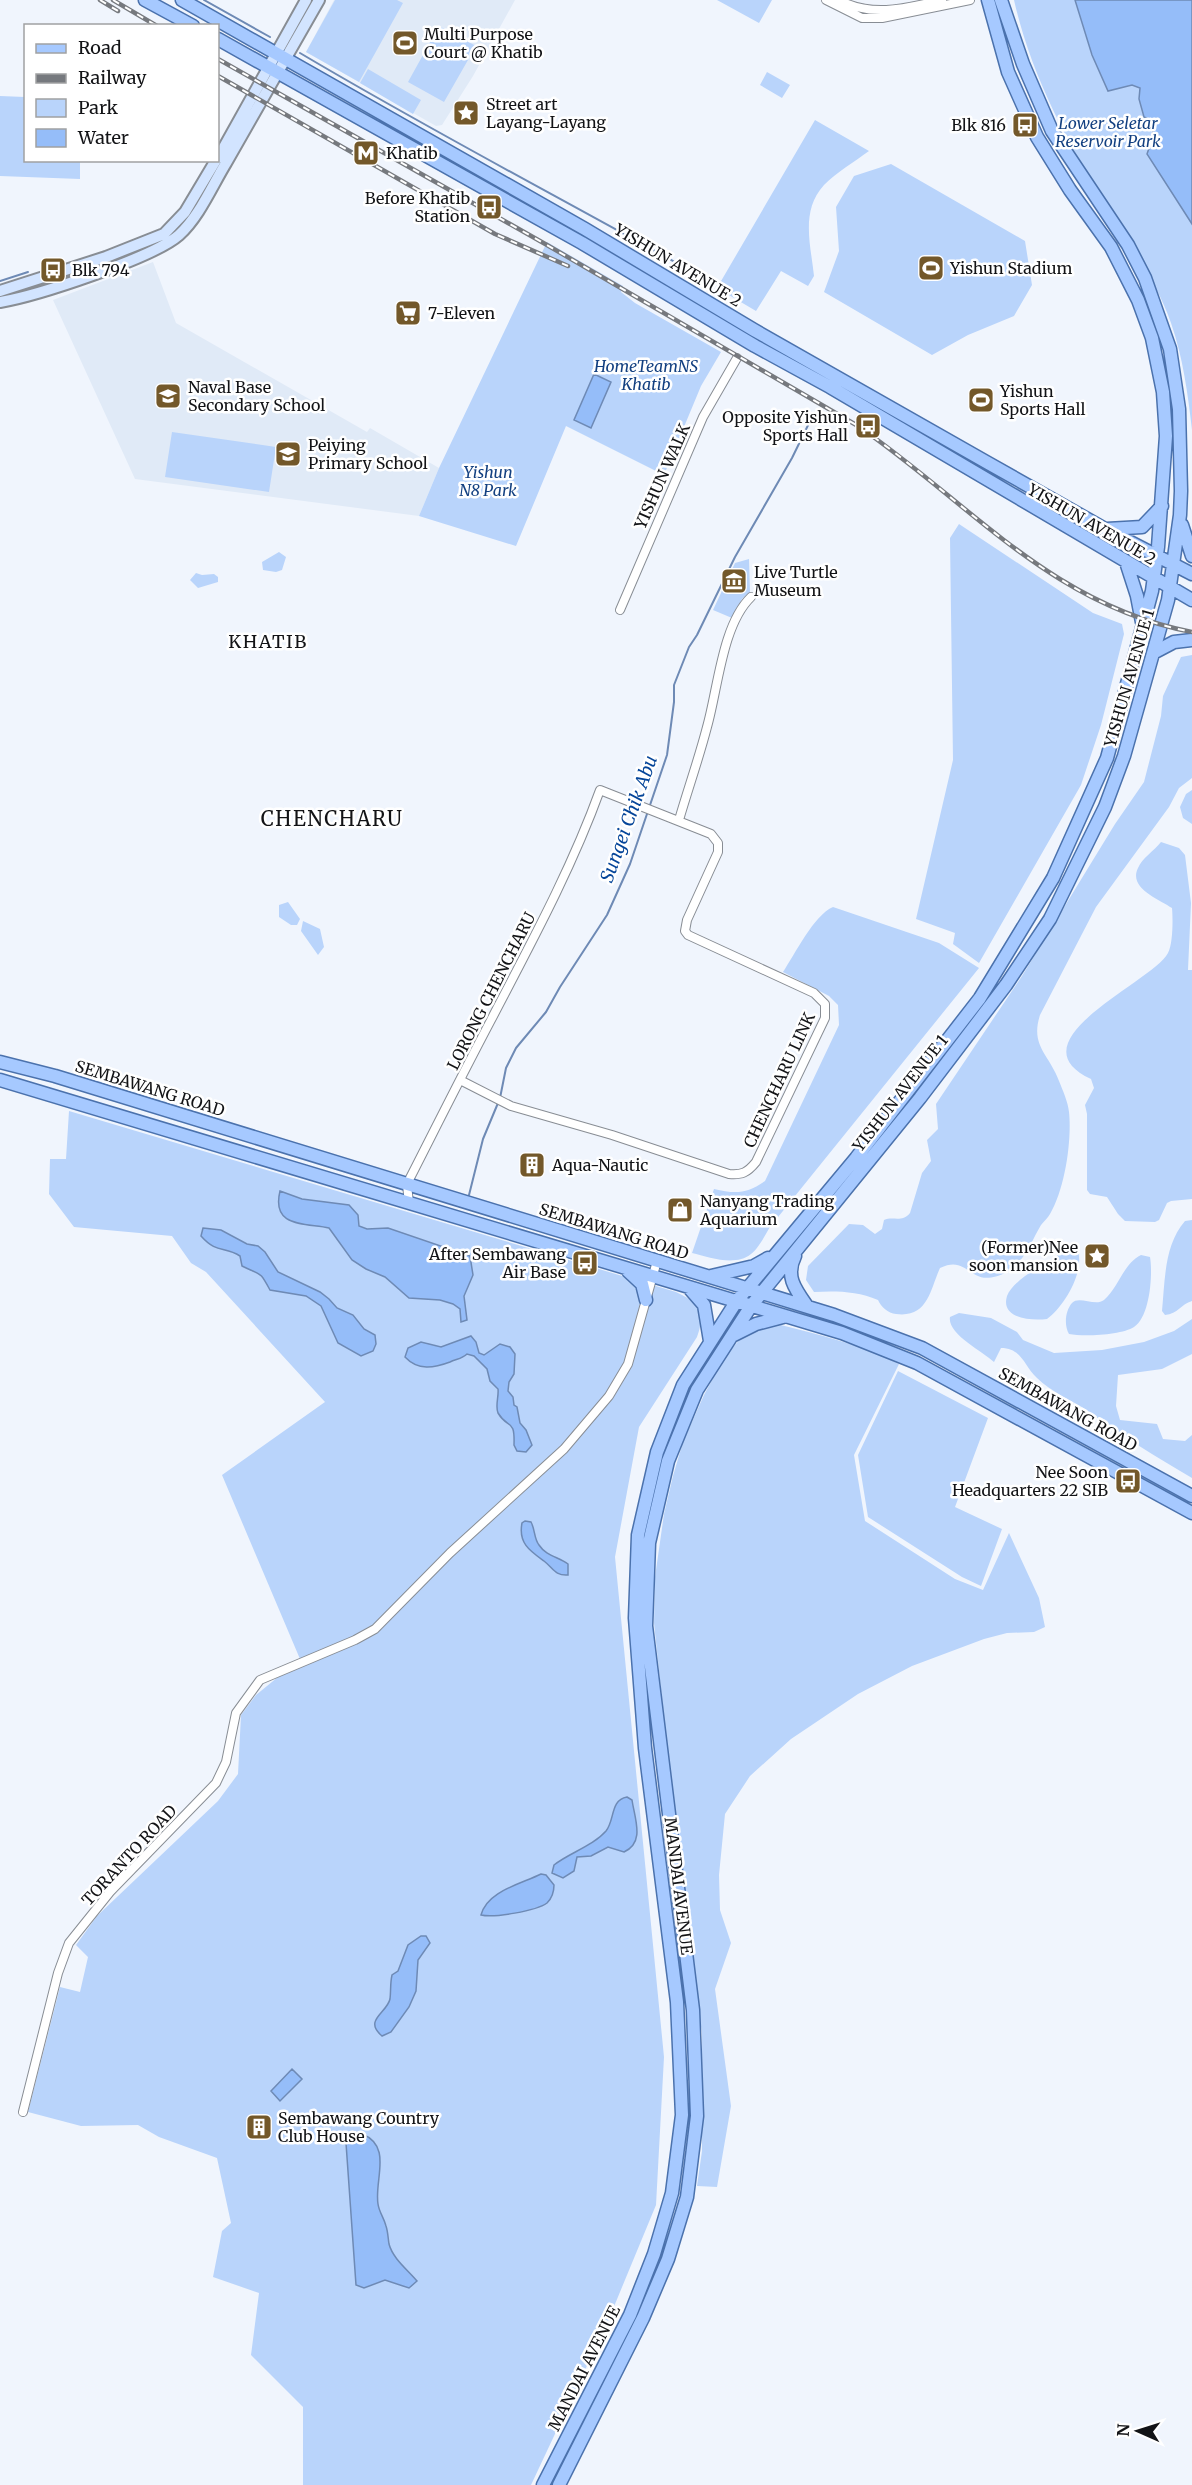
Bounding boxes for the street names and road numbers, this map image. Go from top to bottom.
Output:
street label: YISHUN AVENUE 2 [610,219,745,311]
street label: YISHUN WALK [629,420,694,533]
street label: YISHUN AVENUE 2 [1023,479,1160,569]
street label: YISHUN AVENUE 1 [1099,607,1158,750]
street label: LORONG CHENCHARU [443,909,540,1073]
street label: CHENCHARU LINK [739,1009,819,1151]
street label: YISHUN AVENUE 1 [848,1031,952,1156]
street label: SEMBAWANG ROAD [73,1056,227,1120]
street label: SEMBAWANG ROAD [537,1199,691,1263]
street label: SEMBAWANG ROAD [995,1363,1141,1455]
street label: TORANTO ROAD [77,1801,181,1909]
street label: MANDAI AVENUE [661,1816,697,1957]
street label: MANDAI AVENUE [544,2301,625,2434]

